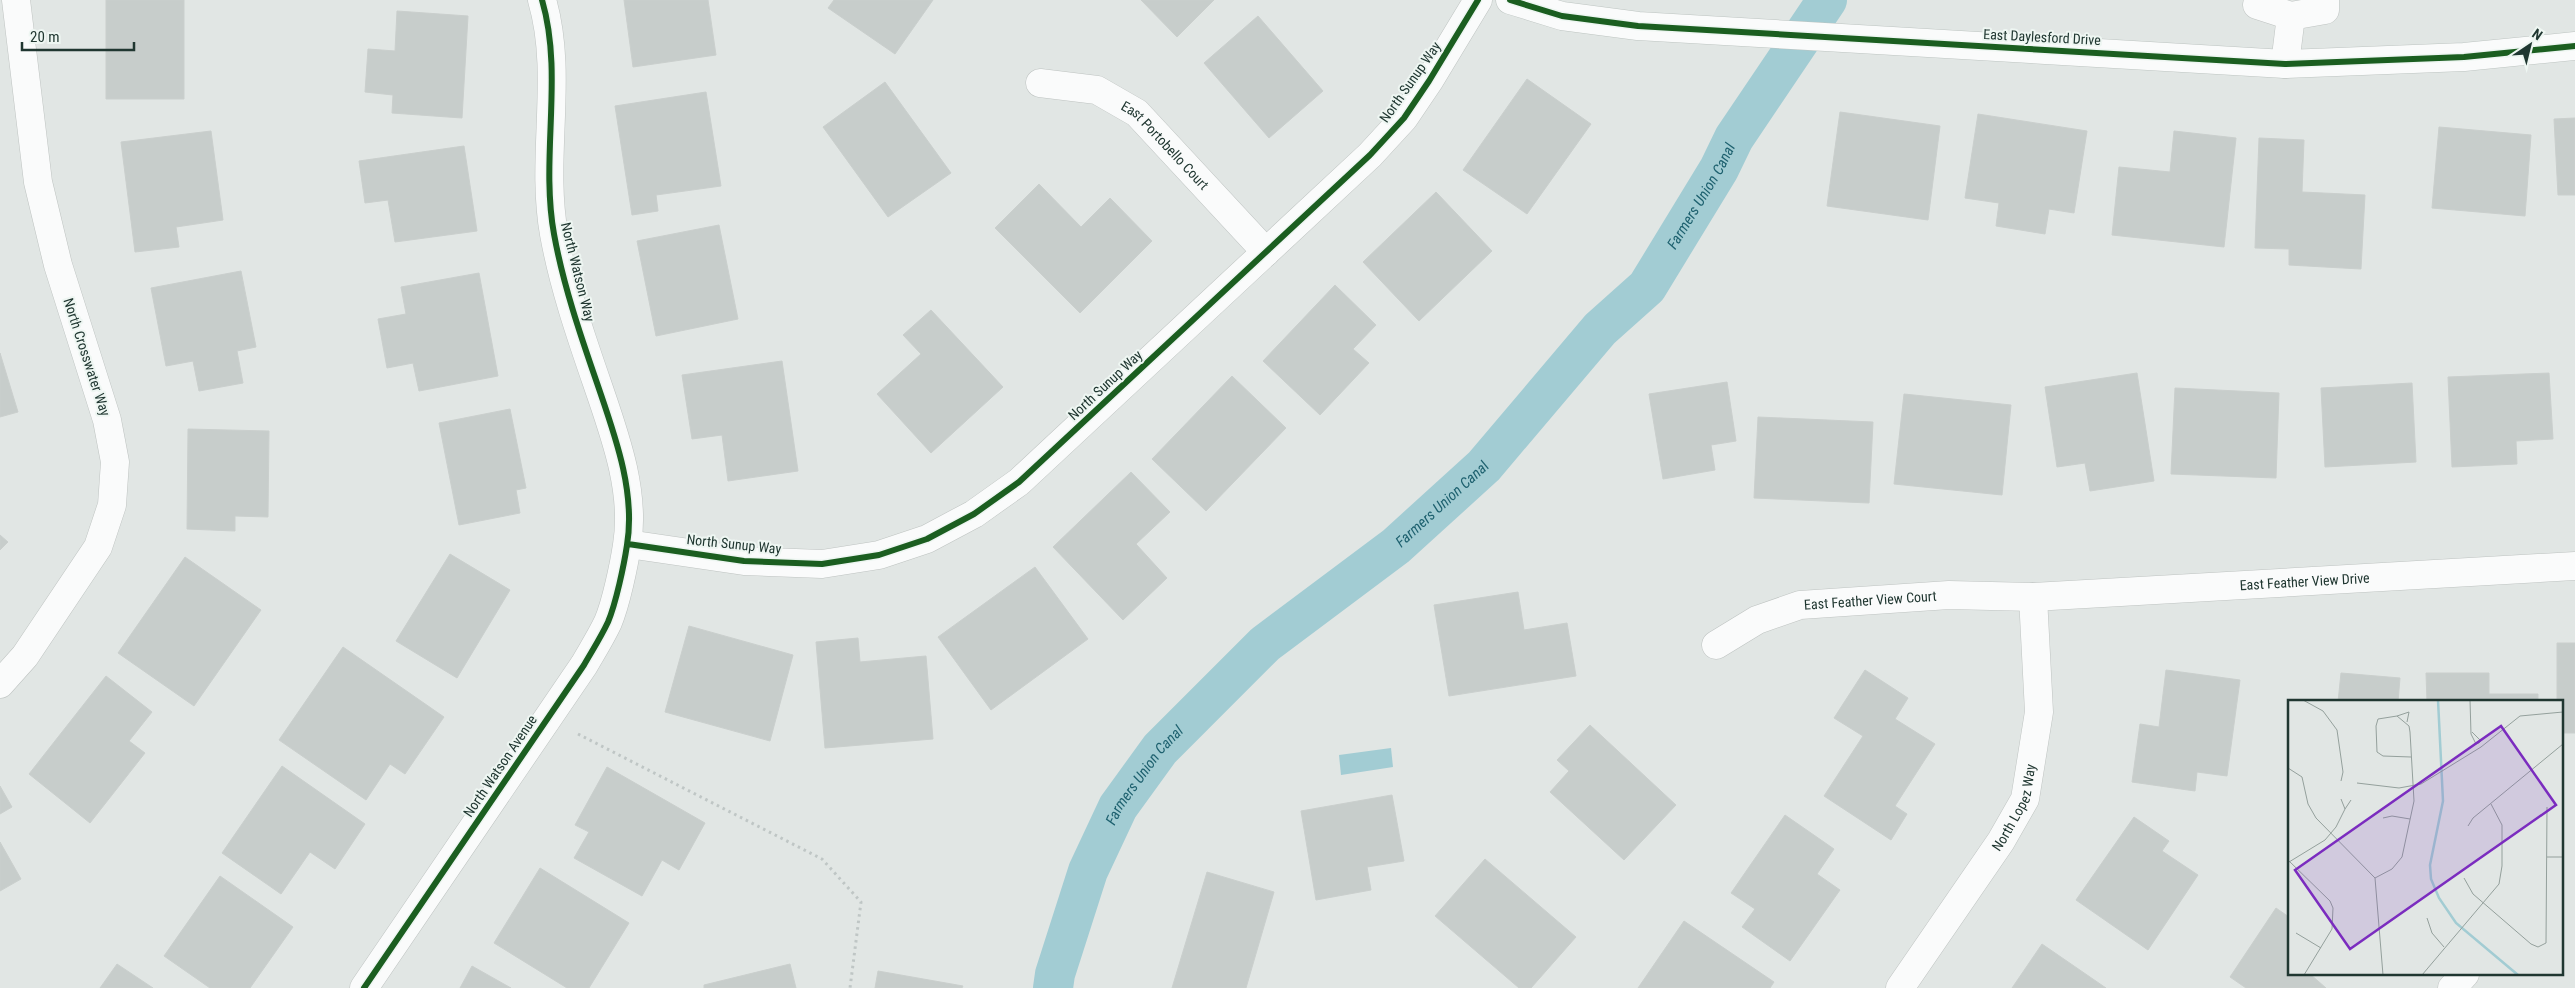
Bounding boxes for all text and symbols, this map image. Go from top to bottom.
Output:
scale bar [22,20,135,52]
north arrow [2505,20,2555,70]
text: N [2529,25,2546,43]
street label: East Daylesford Drive [1983,26,2102,48]
text: 20 m [30,28,60,46]
street label: North Sunup Way [1376,38,1444,125]
street label: East Portobello Court [1118,98,1212,193]
water label: Farmers Union Canal [1663,140,1739,252]
street label: North Watson Way [558,221,598,324]
street label: North Crosswater Way [60,296,114,418]
street label: North Sunup Way [1065,347,1145,423]
water label: Farmers Union Canal [1392,457,1493,551]
street label: North Sunup Way [686,531,782,557]
street label: East Feather View Drive [2239,570,2371,593]
street label: East Feather View Court [1804,588,1937,613]
inset map [2288,700,2562,976]
street label: North Watson Avenue [460,712,540,820]
water label: Farmers Union Canal [1102,722,1187,828]
street label: North Lopez Way [1989,763,2039,854]

